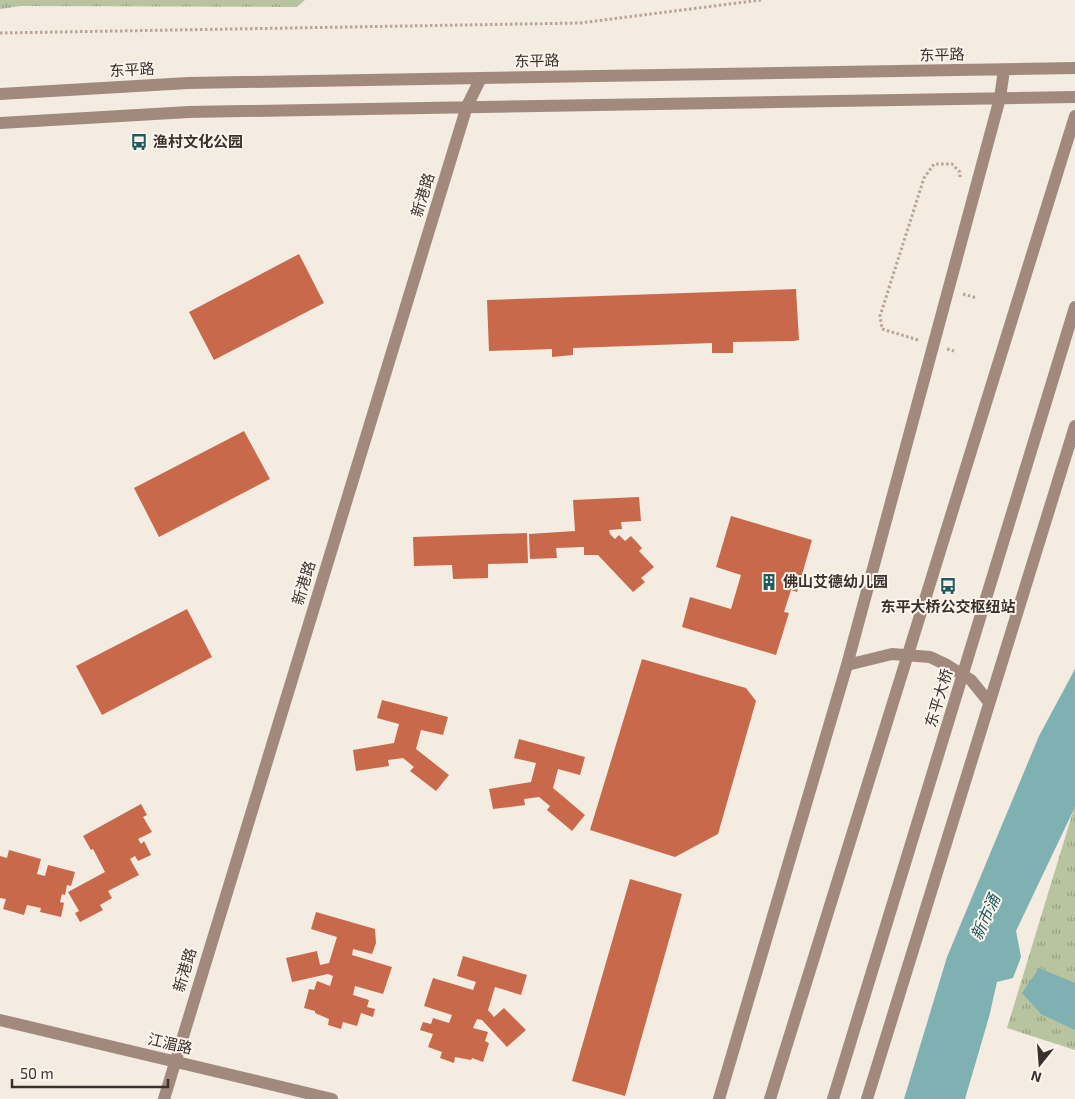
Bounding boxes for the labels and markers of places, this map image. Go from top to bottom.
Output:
bus stop icon: 渔村文化公园 [129,132,149,152]
place label: 渔村文化公园 [153,132,243,150]
building icon: 佛山艾德幼儿园 [759,572,779,592]
place label: 佛山艾德幼儿园 [783,572,888,590]
bus stop icon: 东平大桥公交枢纽站 [938,576,958,596]
place label: 东平大桥公交枢纽站 [880,597,1016,615]

